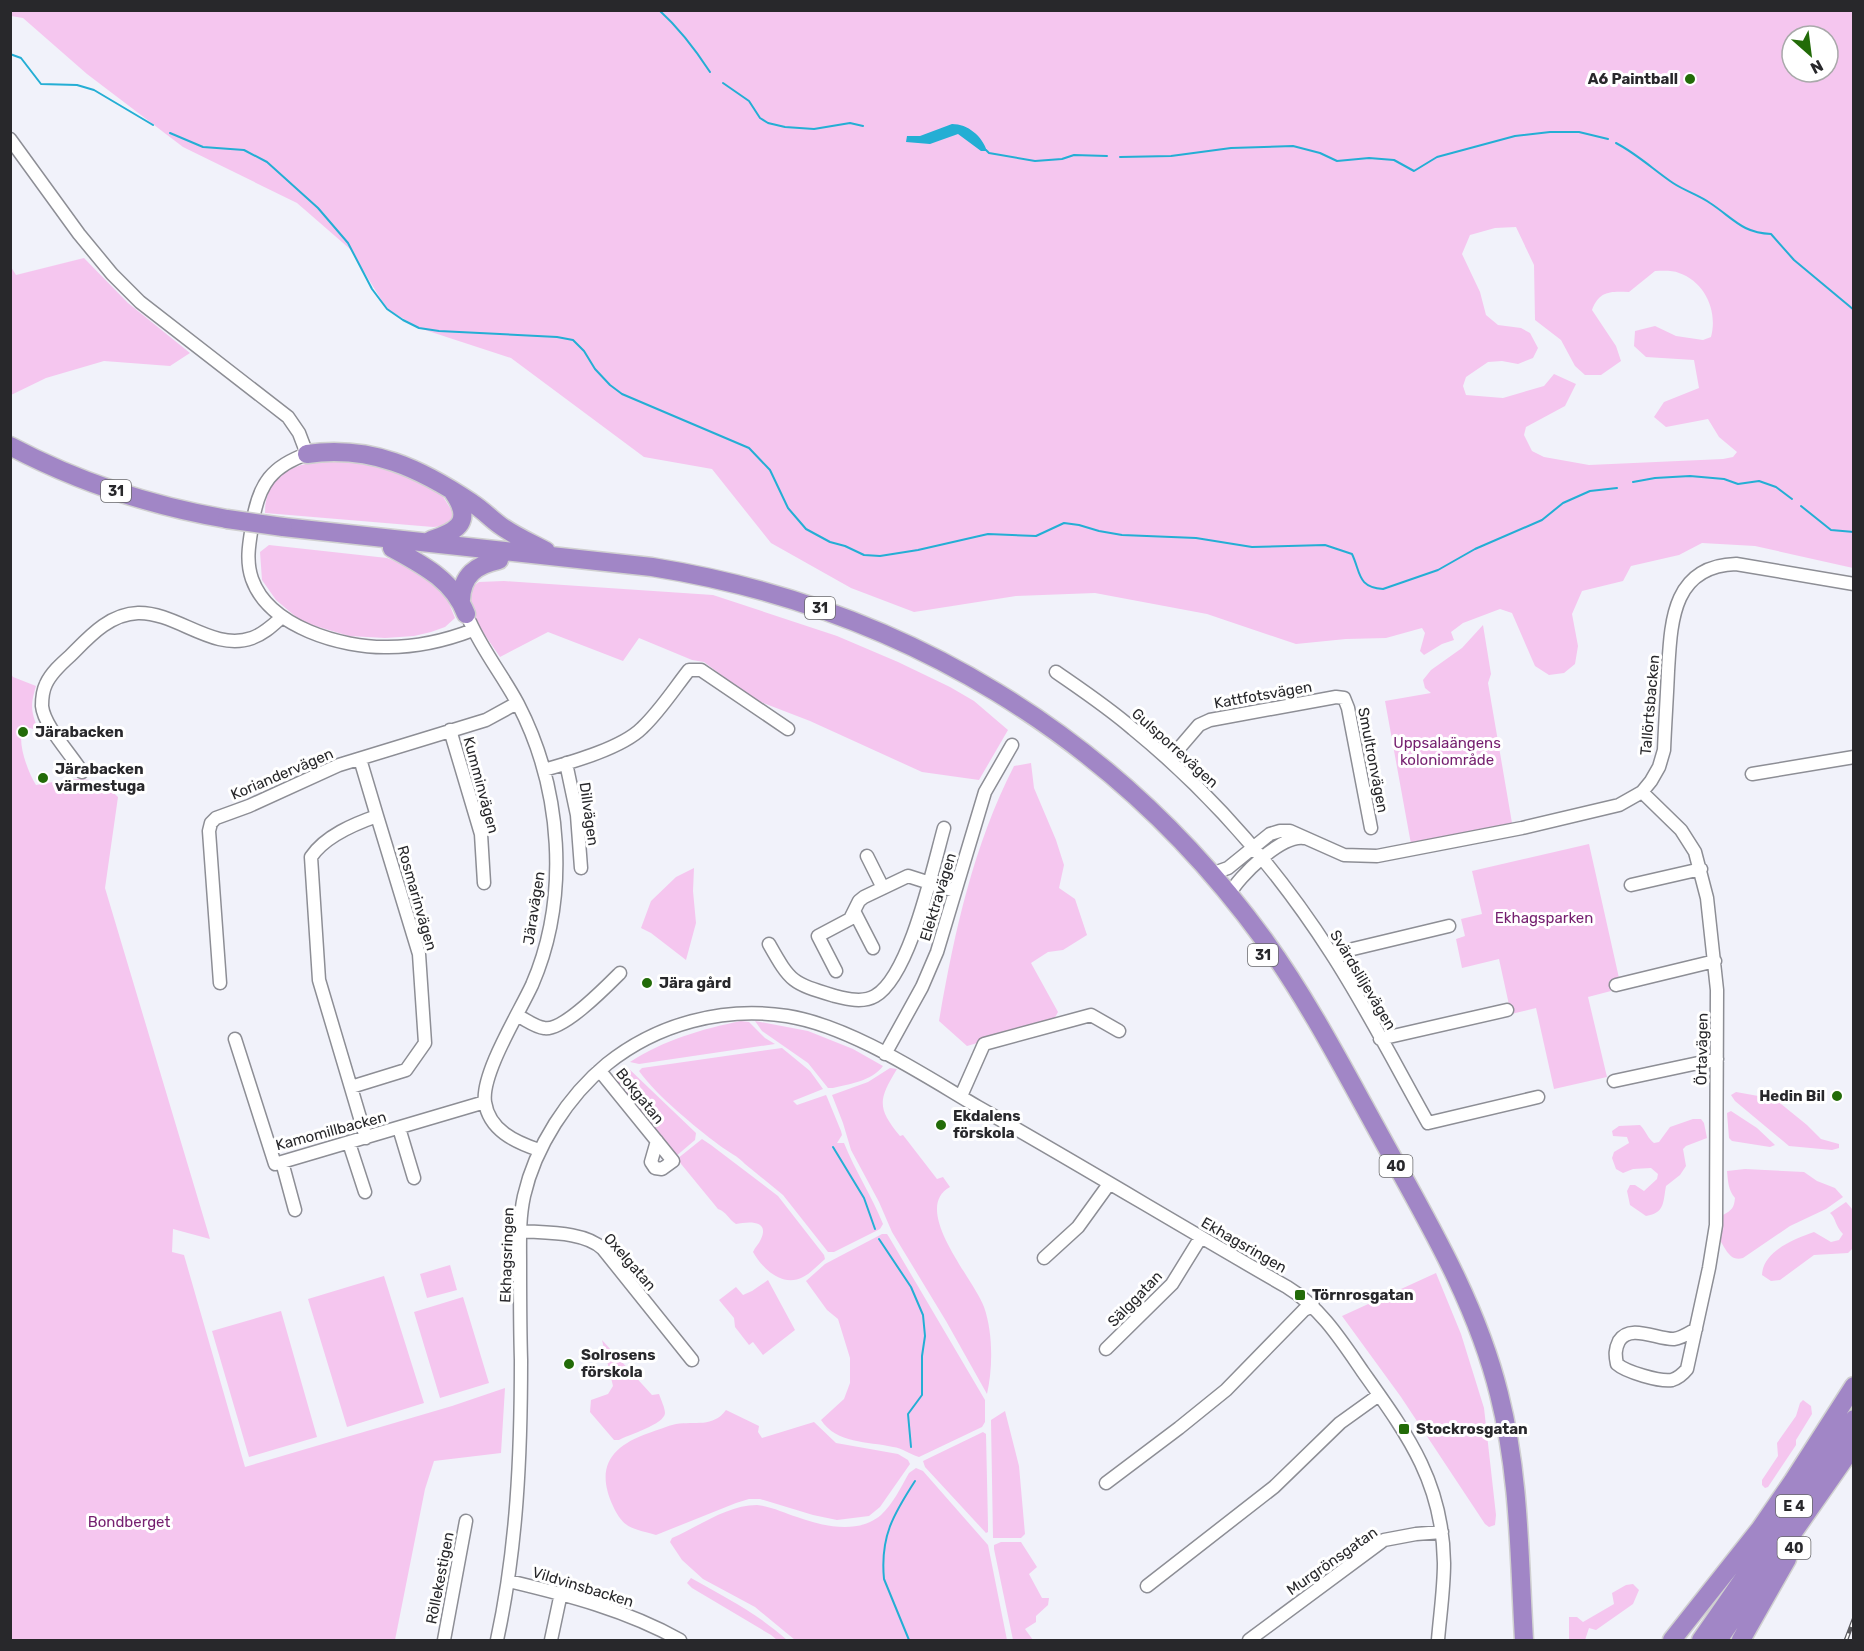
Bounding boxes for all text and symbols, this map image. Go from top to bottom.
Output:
north arrow [1780,24,1840,84]
text: N [1807,56,1826,78]
place label: A6 Paintball [1588,70,1678,88]
marker: A6 Paintball [1683,72,1697,86]
road number: 31 [101,480,131,502]
road number: 31 [805,597,835,619]
street label: Tallörtsbacken [1637,654,1663,756]
street label: Kattfotsvägen [1213,678,1313,712]
street label: Gulsporrevägen [1128,704,1222,792]
street label: Smultronvägen [1354,706,1392,814]
place label: Järabacken [35,723,124,741]
marker: Järabacken [16,725,30,739]
park label: Uppsalaängens koloniområde [1393,734,1501,769]
street label: Kumminvägen [459,735,503,835]
street label: Koriandervägen [228,744,336,804]
place label: Järabacken värmestuga [55,760,145,795]
marker: Järabacken värmestuga [36,771,50,785]
street label: Dillvägen [576,781,602,847]
street label: Rosmarinvägen [393,843,441,953]
street label: Elektravägen [916,851,960,943]
street label: Järavägen [519,870,549,946]
park label: Ekhagsparken [1495,909,1593,927]
street label: Svärdsliljevägen [1326,927,1400,1033]
road number: 31 [1248,944,1278,966]
place label: Jära gård [659,974,731,992]
marker: Jära gård [640,976,654,990]
street label: Örtavägen [1692,1013,1712,1085]
street label: Bokgatan [612,1065,668,1127]
place label: Hedin Bil [1759,1087,1825,1105]
marker: Hedin Bil [1830,1089,1844,1103]
place label: Ekdalens förskola [953,1107,1021,1142]
street label: Kamomillbacken [274,1108,388,1154]
marker: Ekdalens förskola [934,1118,948,1132]
road number: 40 [1380,1155,1412,1177]
street label: Ekhagsringen [496,1207,518,1303]
street label: Ekhagsringen [1198,1213,1290,1277]
street label: Oxelgatan [600,1230,660,1294]
street label: Sälggatan [1104,1267,1166,1331]
place label: Törnrosgatan [1312,1286,1414,1304]
marker: Törnrosgatan [1293,1288,1307,1302]
place label: Solrosens förskola [581,1346,655,1381]
marker: Solrosens förskola [562,1357,576,1371]
place label: Stockrosgatan [1416,1420,1528,1438]
marker: Stockrosgatan [1397,1422,1411,1436]
road number: E 4 [1776,1495,1812,1517]
park label: Bondberget [88,1513,170,1531]
street label: Murgrönsgatan [1283,1523,1381,1599]
street label: Röllekestigen [422,1530,458,1626]
road number: 40 [1778,1537,1810,1559]
street label: Vildvinsbacken [530,1563,636,1611]

